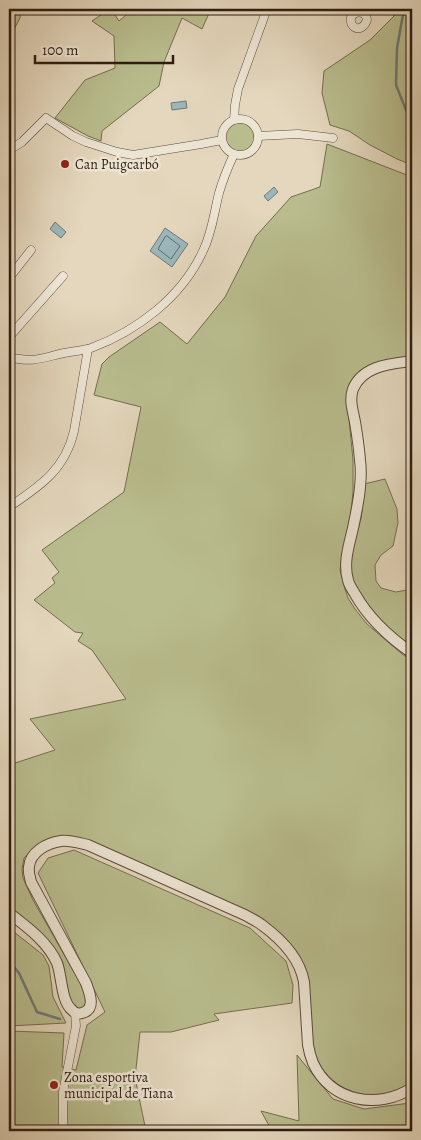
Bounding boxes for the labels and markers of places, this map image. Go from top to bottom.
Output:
place label: Can Puigcarbó [75,155,159,174]
marker: Can Puigcarbó [59,158,71,170]
place label: Zona esportiva municipal de Tiana [64,1068,174,1103]
marker: Zona esportiva municipal de Tiana [48,1079,60,1091]

